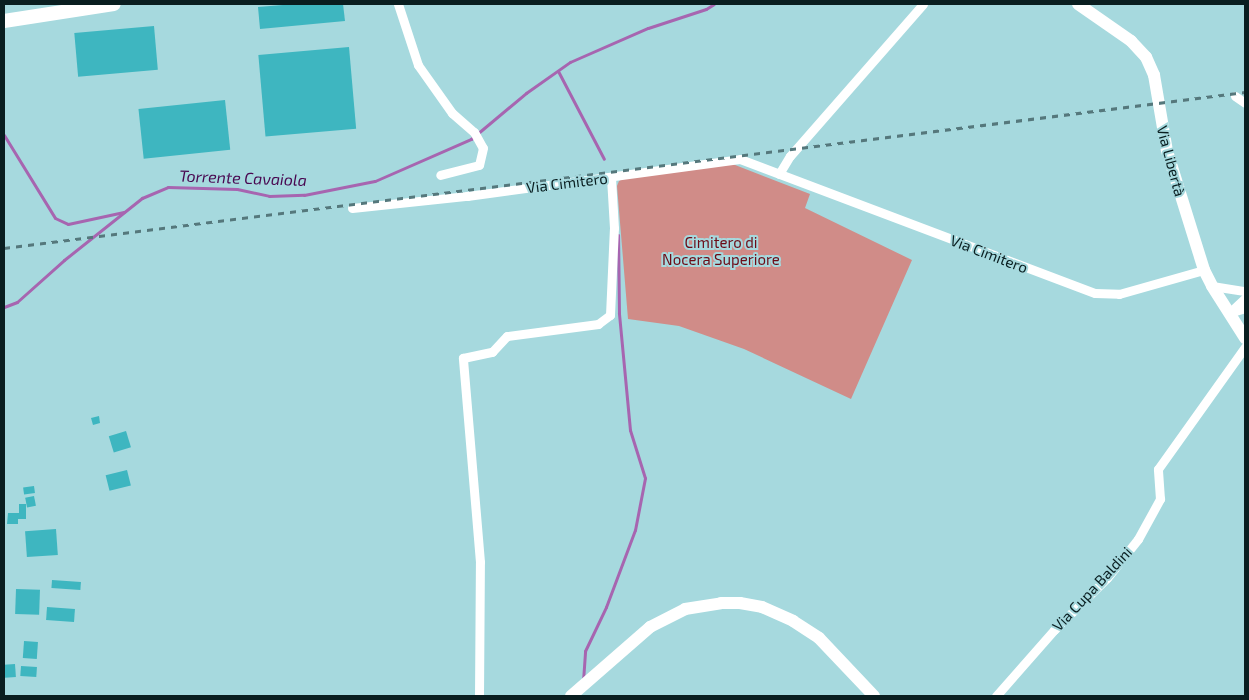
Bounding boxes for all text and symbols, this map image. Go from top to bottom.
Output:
street label: Via Libertà [1153,124,1189,198]
water label: Torrente Cavaiola [179,166,307,190]
street label: Via Cimitero [525,169,609,197]
street label: Via Cimitero [948,231,1030,277]
park label: Cimitero di Nocera Superiore [662,233,780,268]
street label: Via Cupa Baldini [1048,543,1136,635]

